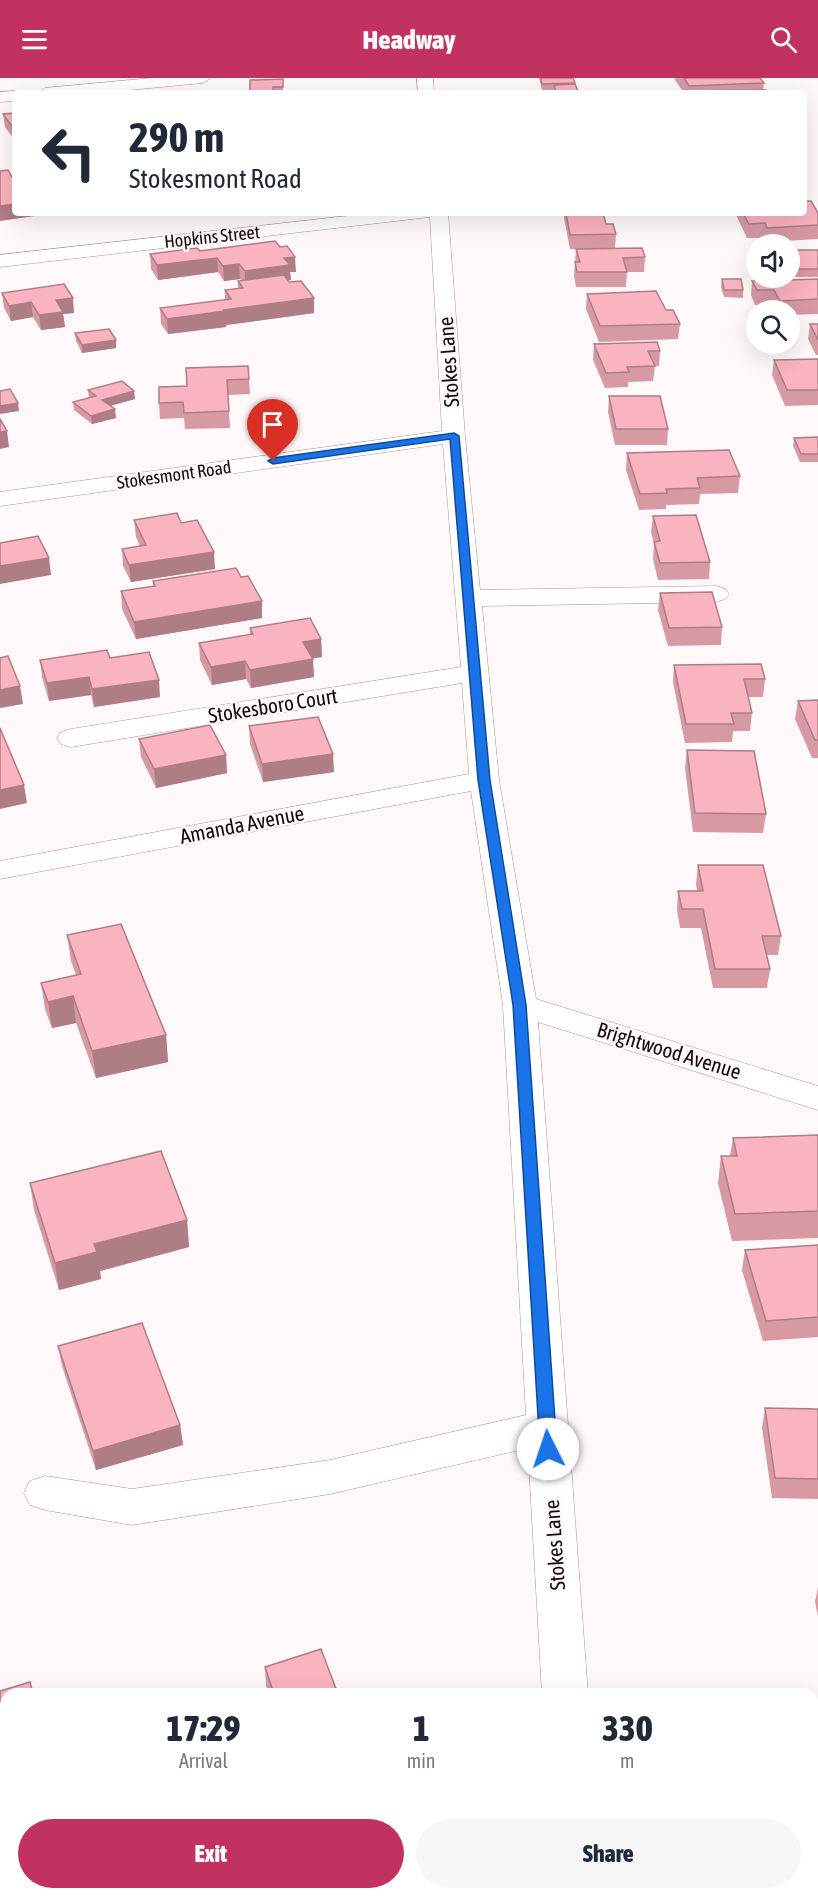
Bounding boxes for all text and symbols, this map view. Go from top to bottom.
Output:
icon: menu [18,23,51,56]
icon: search [767,23,800,56]
text: Headway [363,24,455,55]
text: 290 m [129,113,224,161]
icon: left [30,114,108,192]
text: Stokesmont Road [129,163,302,194]
street label: Hopkins Street [163,221,261,252]
map controls [746,234,800,354]
button: sound [746,234,800,288]
button: search [746,300,800,354]
street label: Stokes Lane [433,316,463,408]
pin [247,399,298,461]
icon: arrive [256,408,289,441]
street label: Stokesmont Road [115,456,232,493]
street label: Stokesboro Court [206,683,339,727]
street label: Amanda Avenue [178,800,306,848]
street label: Brightwood Avenue [594,1017,744,1083]
position arrow [516,1417,580,1481]
street label: Stokes Lane [539,1499,569,1591]
text: 17:29 [166,1707,240,1749]
text: 1 [413,1707,430,1749]
text: 330 [602,1707,653,1749]
text: Arrival [179,1749,228,1772]
text: min [407,1749,436,1772]
text: m [620,1749,634,1772]
button: Exit [18,1819,404,1888]
button: Share [416,1819,801,1888]

